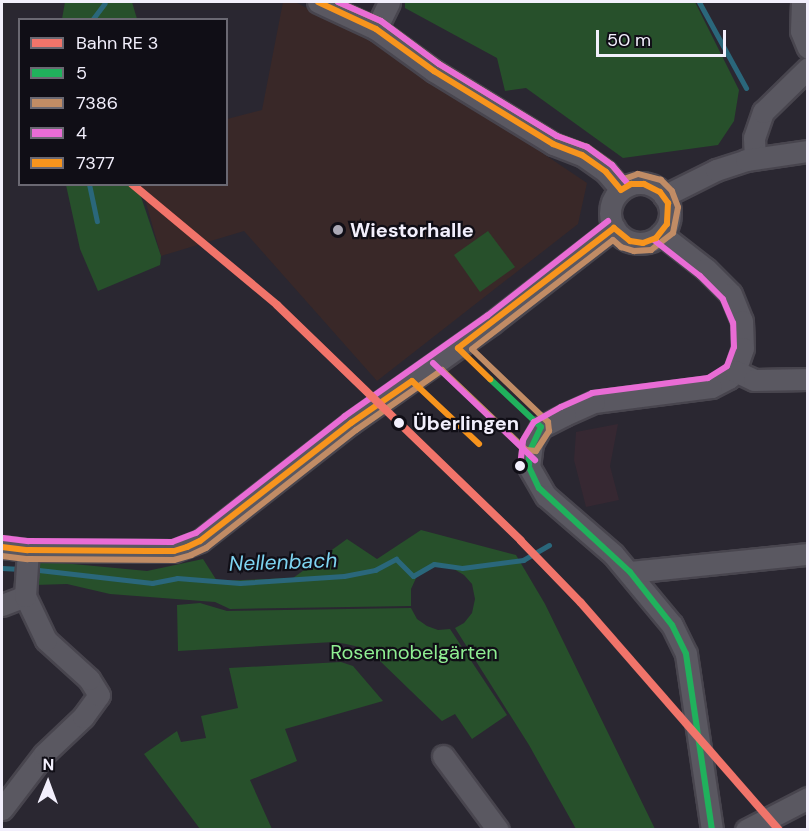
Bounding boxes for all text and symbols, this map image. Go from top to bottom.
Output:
legend [18,18,228,186]
scale bar [599,18,730,56]
text: 50 m [607,28,651,52]
text: Bahn RE 3 [76,31,158,55]
text: 5 [76,61,87,85]
text: 7386 [76,91,118,115]
text: 4 [76,121,87,145]
text: 7377 [76,151,115,175]
place label: Wiestorhalle [350,218,474,242]
marker: Wiestorhalle [331,223,345,237]
place label: Überlingen [413,411,519,435]
marker: Überlingen [390,414,408,432]
unlabelled marker [514,460,526,472]
water label: Nellenbach [228,548,338,576]
park label: Rosennobelgärten [330,640,498,664]
north arrow [18,753,78,813]
text: N [42,754,54,775]

